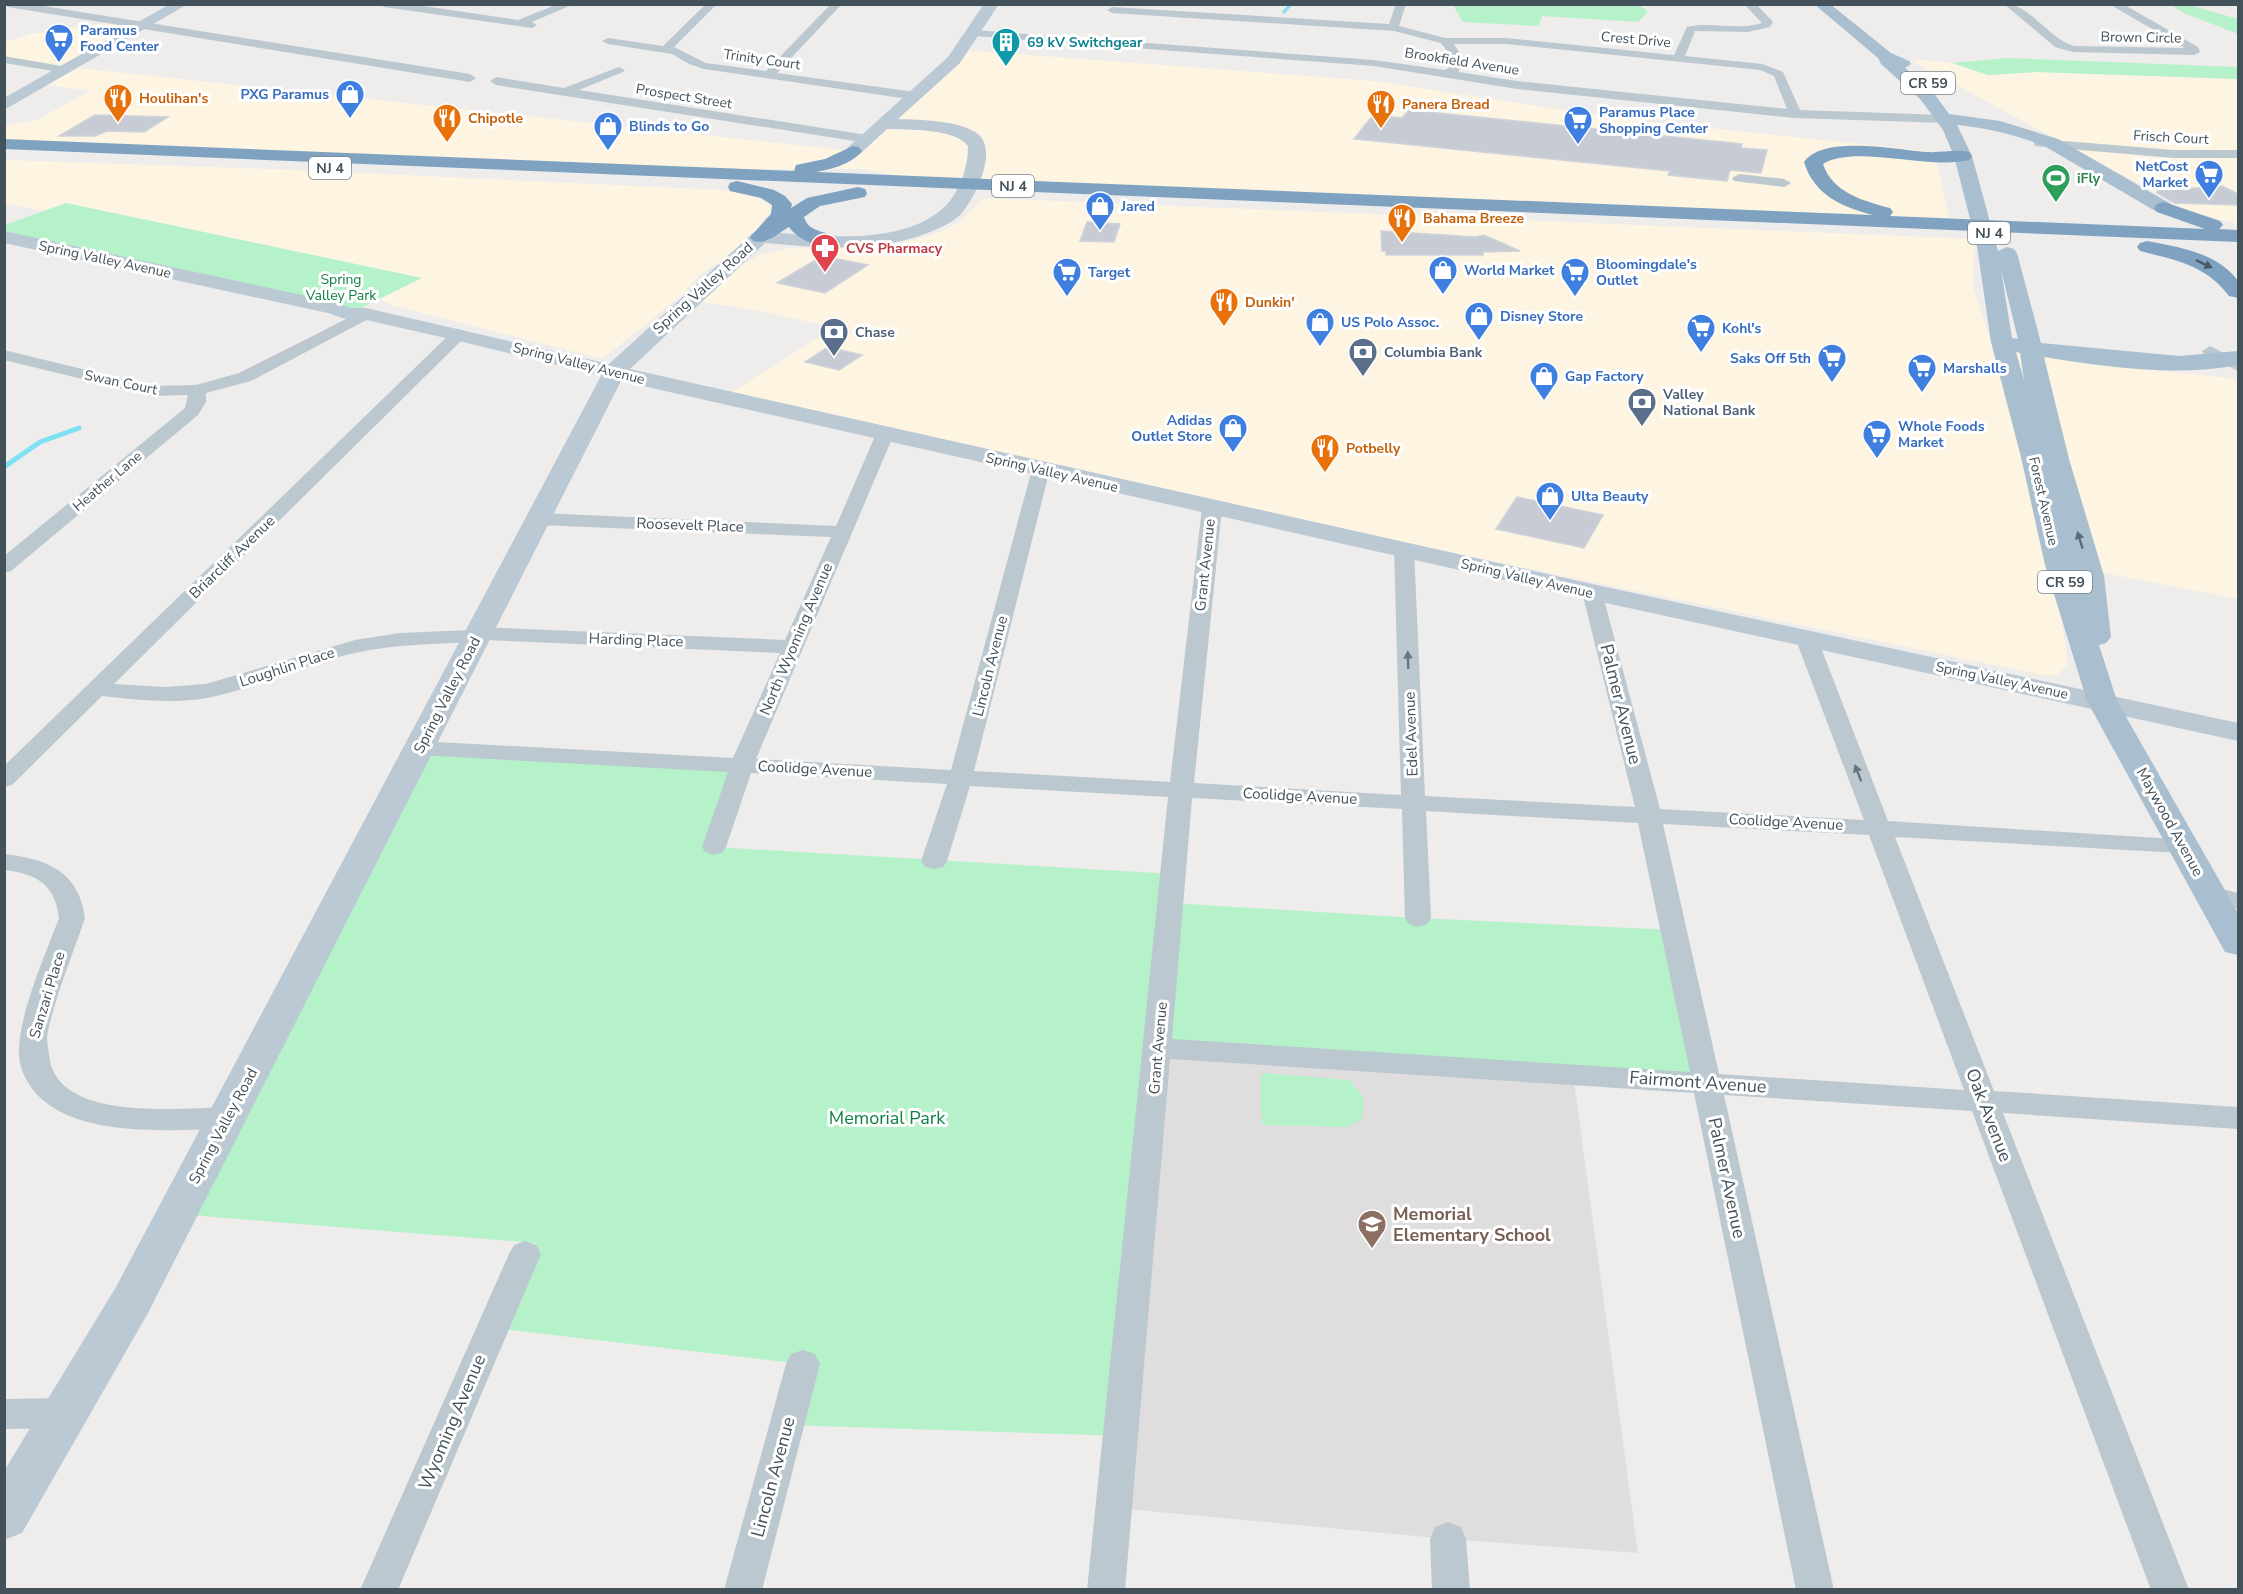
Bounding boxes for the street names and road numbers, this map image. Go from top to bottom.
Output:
street label: Crest Drive [1600,27,1672,52]
street label: Brown Circle [2100,27,2182,48]
street label: Brookfield Avenue [1403,43,1521,80]
street label: Trinity Court [722,45,802,74]
road number: CR 59 [1901,72,1955,94]
street label: Prospect Street [635,80,733,113]
street label: Frisch Court [2133,126,2209,149]
road number: NJ 4 [309,157,351,179]
road number: NJ 4 [992,175,1034,197]
road number: NJ 4 [1968,222,2010,244]
street label: Spring Valley Avenue [37,236,173,283]
street label: Spring Valley Road [649,238,757,338]
street label: Spring Valley Avenue [511,338,647,389]
street label: Swan Court [83,366,159,399]
street label: Heather Lane [69,447,146,516]
street label: Spring Valley Avenue [984,448,1120,497]
street label: Forest Avenue [2024,455,2063,547]
street label: Briarcliff Avenue [185,511,279,603]
street label: Roosevelt Place [636,513,744,537]
street label: Grant Avenue [1190,518,1220,612]
street label: Spring Valley Avenue [1459,554,1595,603]
street label: North Wyoming Avenue [755,560,837,718]
road number: CR 59 [2038,571,2092,593]
street label: Lincoln Avenue [968,614,1012,718]
street label: Harding Place [588,628,684,652]
street label: Spring Valley Road [409,633,485,757]
street label: Palmer Avenue [1594,641,1648,767]
street label: Loughlin Place [237,642,337,692]
street label: Spring Valley Avenue [1934,657,2070,704]
street label: Edel Avenue [1400,691,1422,777]
street label: Coolidge Avenue [757,756,873,782]
street label: Maywood Avenue [2132,764,2208,880]
street label: Coolidge Avenue [1242,783,1358,809]
street label: Coolidge Avenue [1728,809,1844,835]
street label: Sanzari Place [24,949,70,1041]
street label: Grant Avenue [1144,1001,1172,1095]
street label: Spring Valley Road [184,1065,262,1187]
street label: Fairmont Avenue [1629,1065,1767,1099]
street label: Oak Avenue [1960,1065,2018,1165]
street label: Palmer Avenue [1702,1115,1752,1241]
street label: Wyoming Avenue [413,1351,491,1493]
street label: Lincoln Avenue [745,1414,801,1540]

